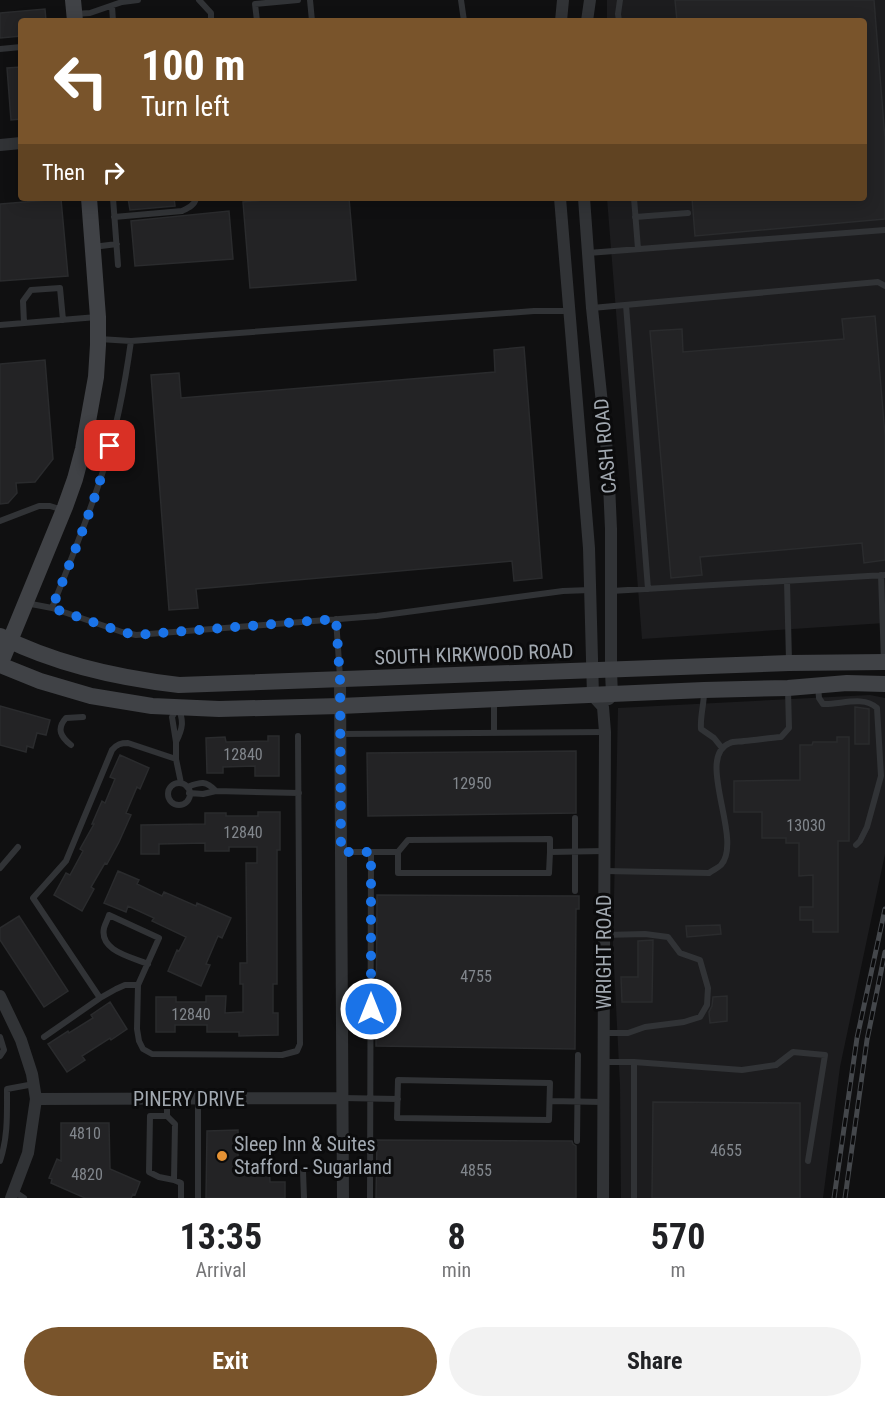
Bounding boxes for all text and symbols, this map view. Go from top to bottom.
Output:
text: 100 m [141,41,246,90]
icon: left [42,42,120,120]
text: Turn left [141,91,230,123]
icon: right [97,156,130,189]
text: Then [42,160,85,185]
street label: CASH ROAD [589,397,621,495]
pin [84,420,135,471]
icon: arrive [93,429,126,462]
street label: SOUTH KIRKWOOD ROAD [374,639,574,669]
house number: 12840 [223,745,263,764]
house number: 12950 [452,774,492,793]
house number: 13030 [786,816,826,835]
house number: 12840 [223,823,263,842]
street label: WRIGHT ROAD [592,895,616,1009]
house number: 4755 [460,967,492,986]
position arrow [339,977,403,1041]
house number: 12840 [171,1005,211,1024]
street label: PINERY DRIVE [133,1087,245,1111]
house number: 4810 [69,1124,101,1143]
place label: Sleep Inn & Suites Stafford - Sugarland [234,1132,392,1179]
house number: 4655 [710,1141,742,1160]
marker: Sleep Inn & Suites Stafford - Sugarland [215,1149,229,1163]
house number: 4855 [460,1161,492,1180]
house number: 4820 [71,1165,103,1184]
text: 13:35 [180,1216,262,1258]
text: 8 [447,1216,466,1258]
text: 570 [651,1216,705,1258]
text: Arrival [195,1258,246,1282]
text: min [442,1258,471,1282]
text: m [671,1258,686,1282]
button: Exit [24,1327,437,1396]
button: Share [449,1327,861,1396]

